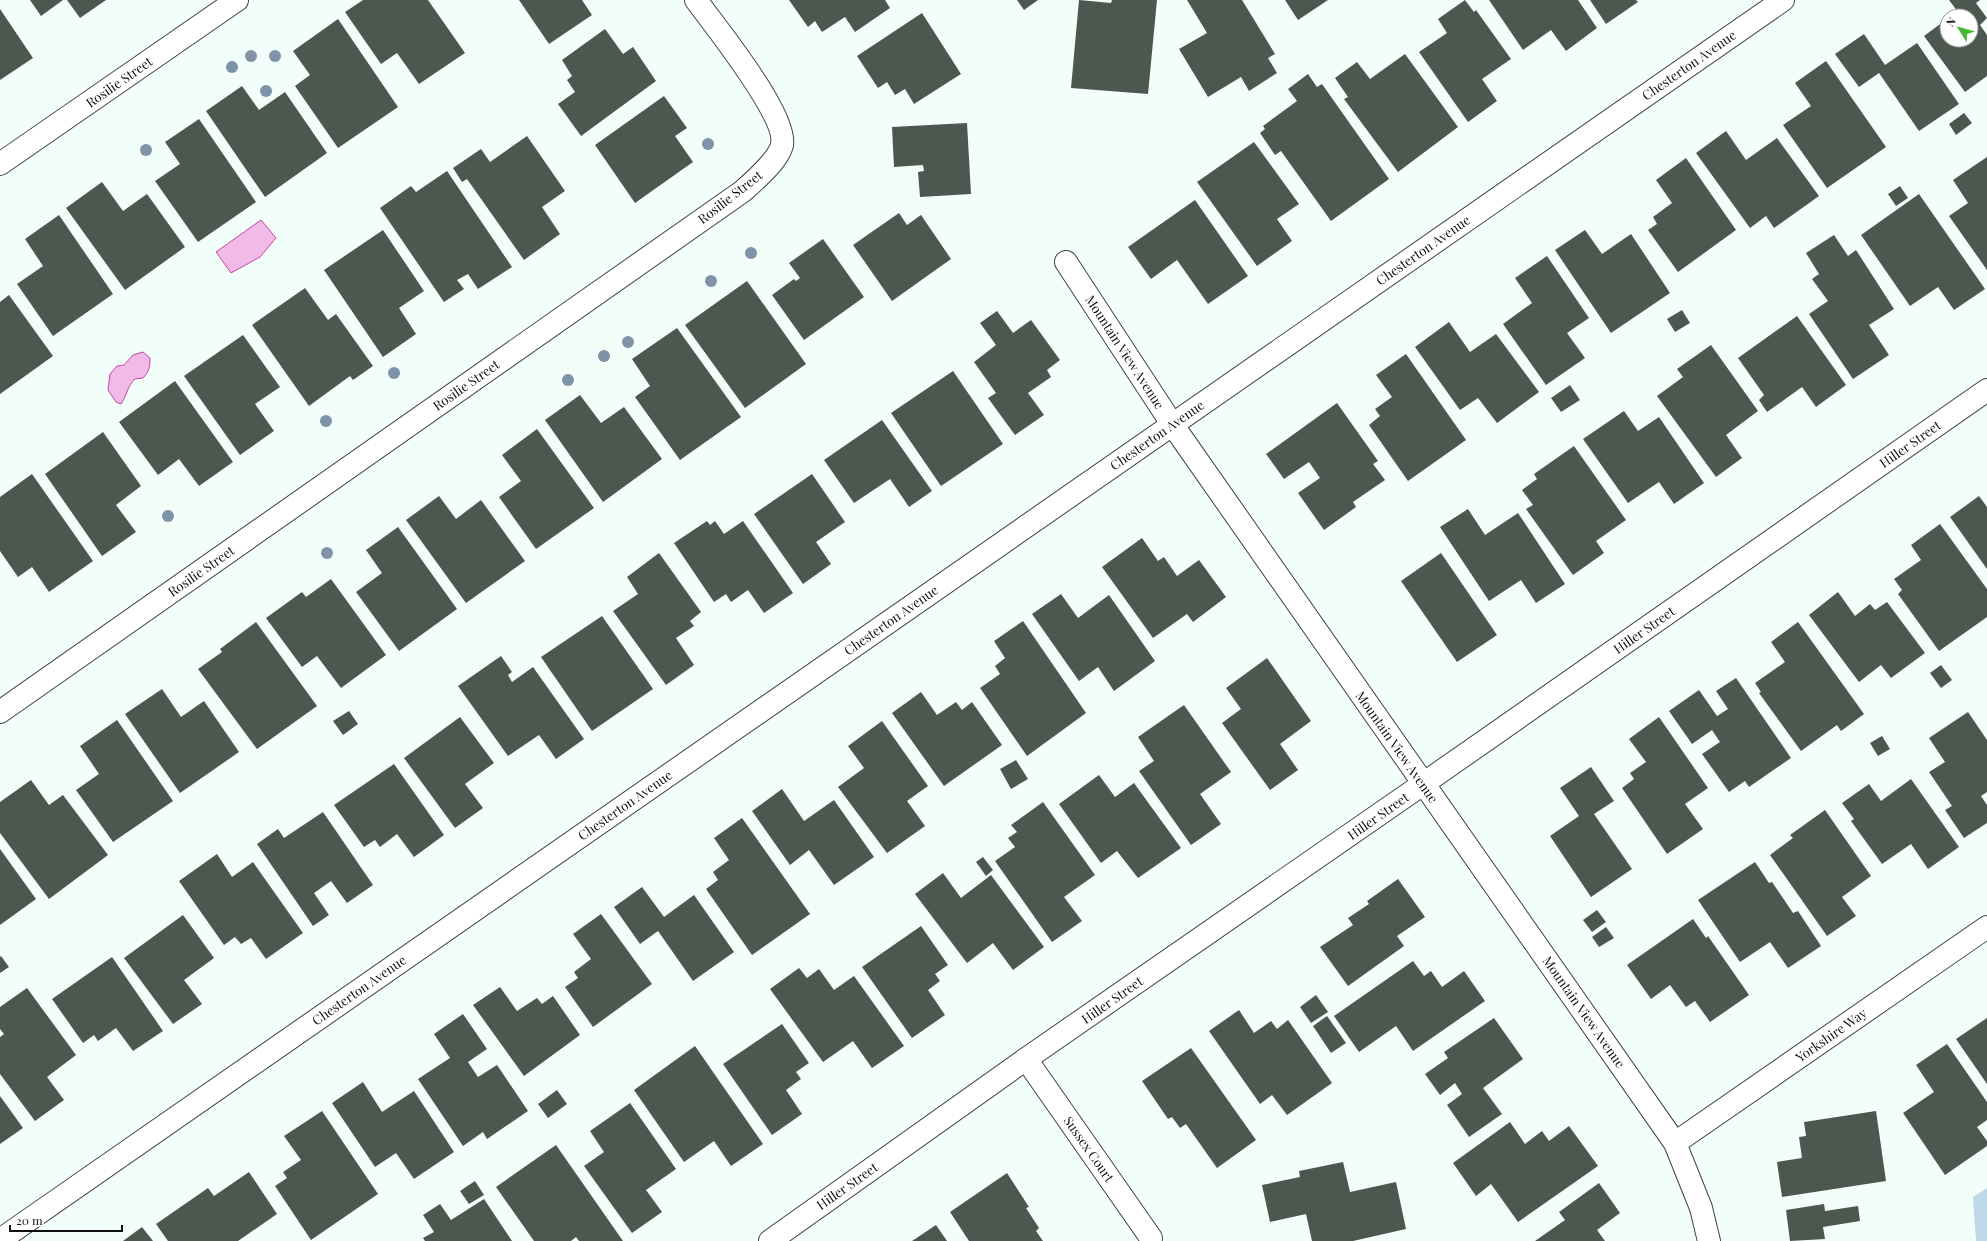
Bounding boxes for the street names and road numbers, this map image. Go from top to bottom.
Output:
street label: Chesterton Avenue [1638,26,1739,103]
street label: Rosilie Street [82,52,156,111]
street label: Rosilie Street [694,166,766,227]
street label: Chesterton Avenue [1372,211,1473,288]
street label: Mountain View Avenue [1082,292,1169,412]
street label: Rosilie Street [429,355,503,414]
street label: Chesterton Avenue [1106,396,1207,473]
street label: Hiller Street [1876,416,1944,471]
street label: Rosilie Street [164,541,238,600]
street label: Chesterton Avenue [840,581,941,658]
street label: Hiller Street [1610,602,1678,657]
street label: Mountain View Avenue [1352,688,1443,806]
street label: Chesterton Avenue [574,766,675,843]
street label: Hiller Street [1344,788,1412,843]
street label: Chesterton Avenue [308,951,409,1028]
street label: Mountain View Avenue [1539,953,1630,1071]
street label: Hiller Street [1078,972,1146,1027]
street label: Yorkshire Way [1791,1004,1870,1066]
street label: Sussex Court [1061,1113,1119,1185]
street label: Hiller Street [813,1158,881,1213]

